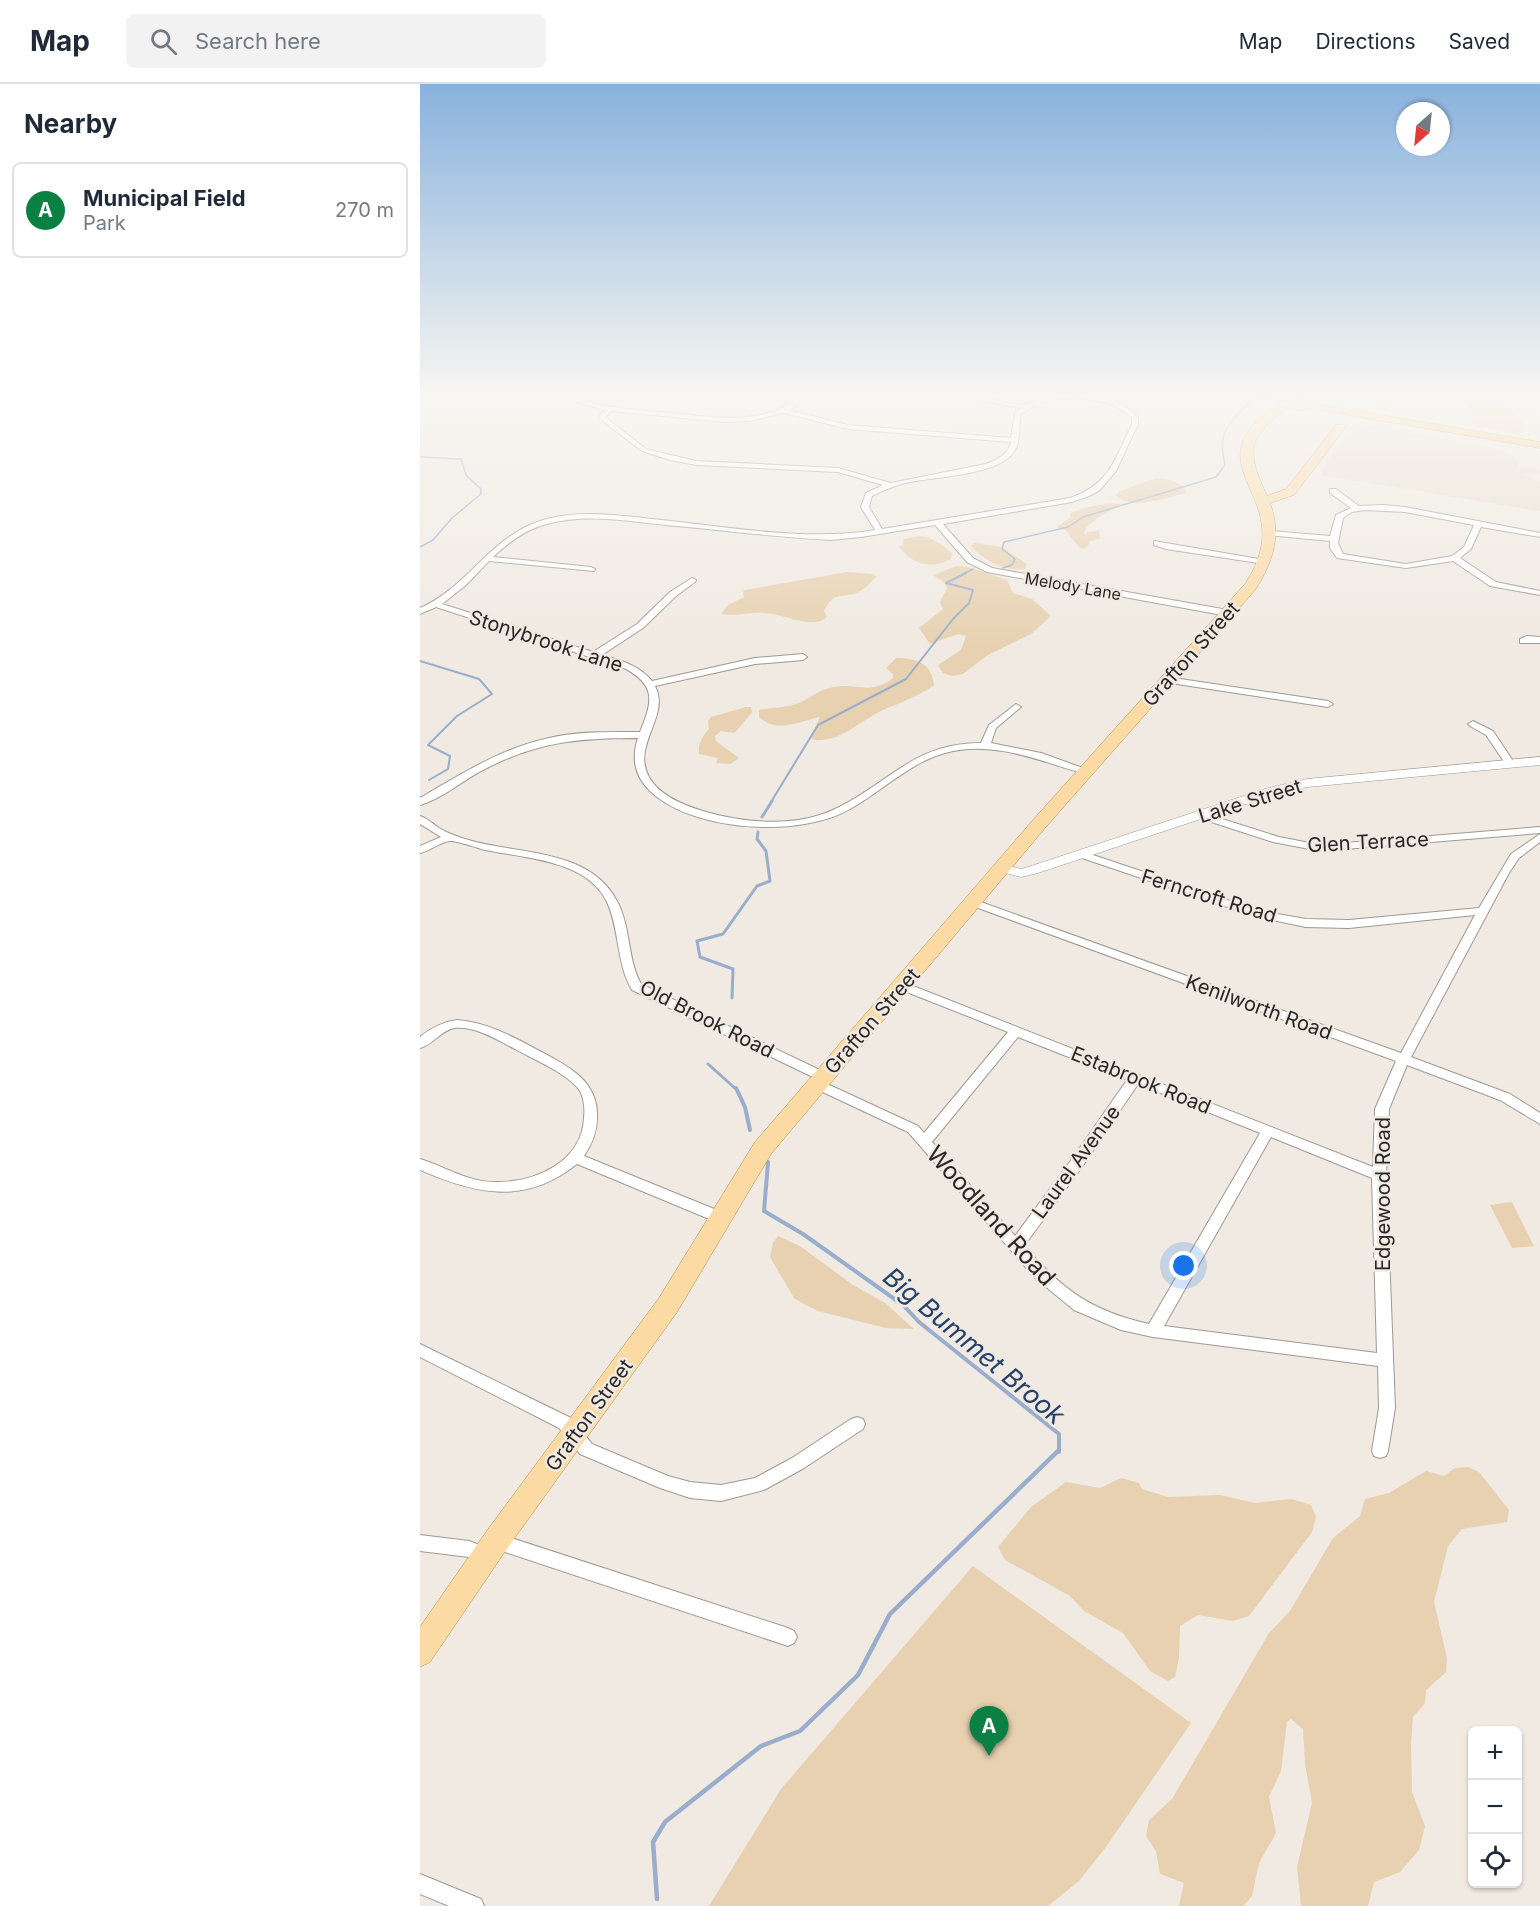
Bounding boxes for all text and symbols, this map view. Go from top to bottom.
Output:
search box [126,14,546,68]
text: Map [30,24,90,58]
icon: search [147,25,180,58]
text: Search here [195,28,321,54]
text: Map [1239,29,1282,54]
text: Directions [1315,29,1416,54]
text: Saved [1449,29,1510,54]
north arrow [1396,102,1450,156]
text: Nearby [24,108,117,139]
text: Municipal Field [83,185,246,211]
text: A [38,198,53,222]
text: 270 m [335,198,394,222]
text: Park [83,211,126,235]
street label: Melody Lane [1023,568,1123,604]
street label: Grafton Street [1138,596,1245,711]
street label: Stonybrook Lane [466,605,626,677]
street label: Lake Street [1195,774,1305,828]
street label: Glen Terrace [1307,827,1429,857]
street label: Ferncroft Road [1139,864,1279,928]
street label: Grafton Street [819,963,925,1079]
street label: Kenilworth Road [1183,969,1335,1045]
street label: Old Brook Road [636,975,778,1063]
street label: Estabrook Road [1068,1041,1214,1119]
street label: Laurel Avenue [1027,1101,1125,1223]
street label: Edgewood Road [1371,1117,1395,1271]
street label: Woodland Road [921,1140,1062,1292]
your location [1169,1251,1198,1280]
water label: Big Bummet Brook [877,1261,1072,1431]
street label: Grafton Street [540,1354,638,1476]
pin: A [970,1706,1008,1756]
map controls [1468,1726,1522,1888]
button: + [1468,1726,1522,1780]
button: − [1468,1780,1522,1834]
button: locate [1468,1834,1522,1888]

